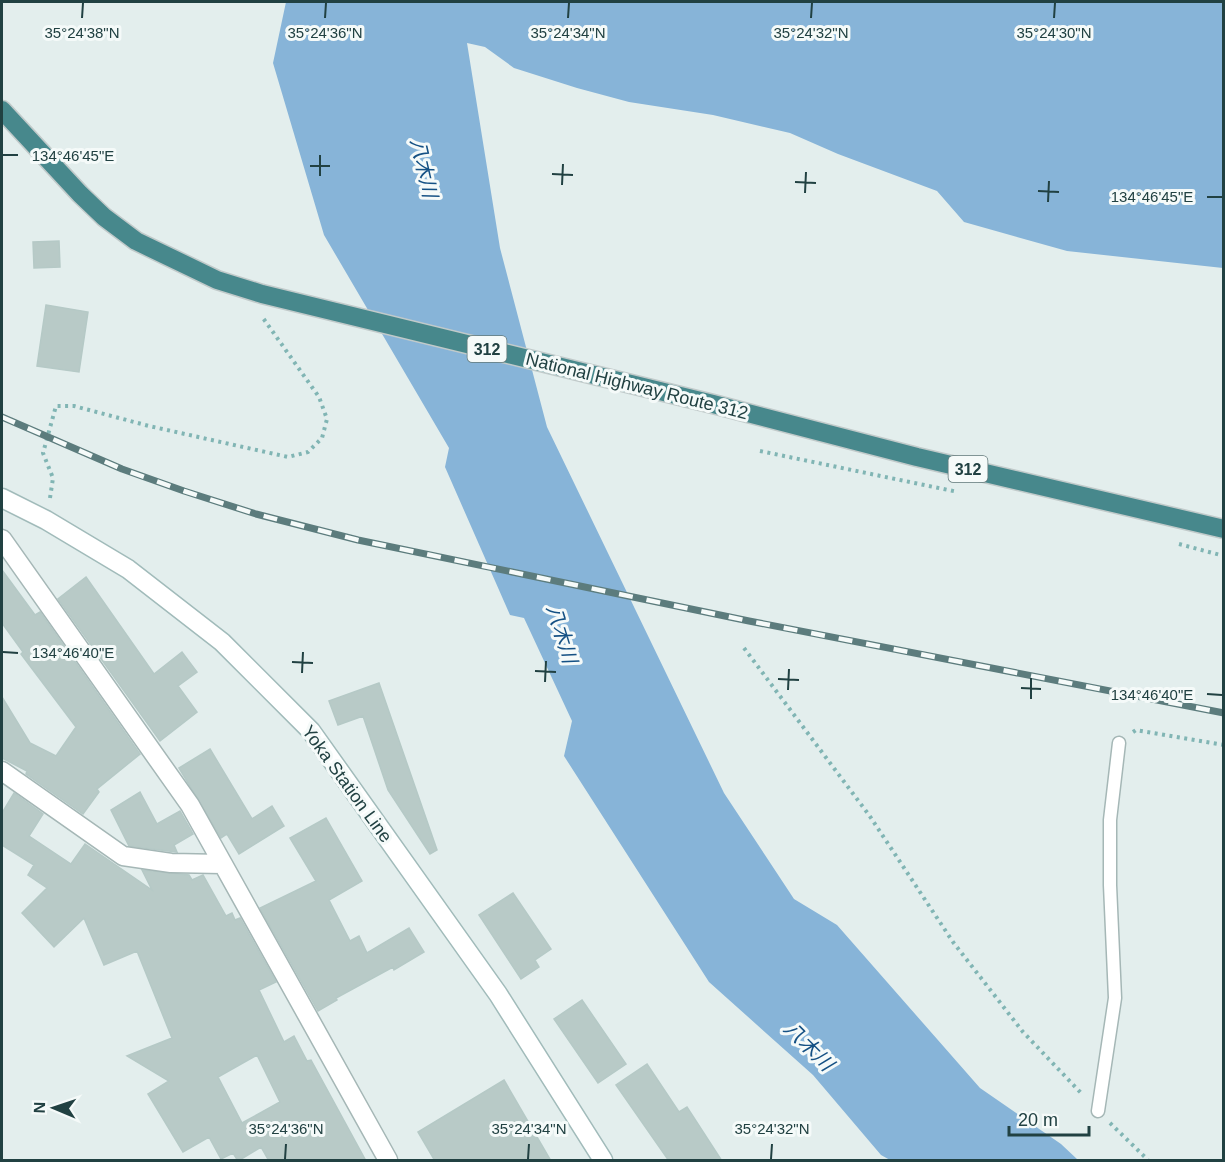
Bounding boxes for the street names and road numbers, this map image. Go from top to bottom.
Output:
road number: 312 [468,336,506,362]
street label: National Highway Route 312 [524,349,750,423]
road number: 312 [948,456,988,482]
street label: Yoka Station Line [298,722,396,846]

